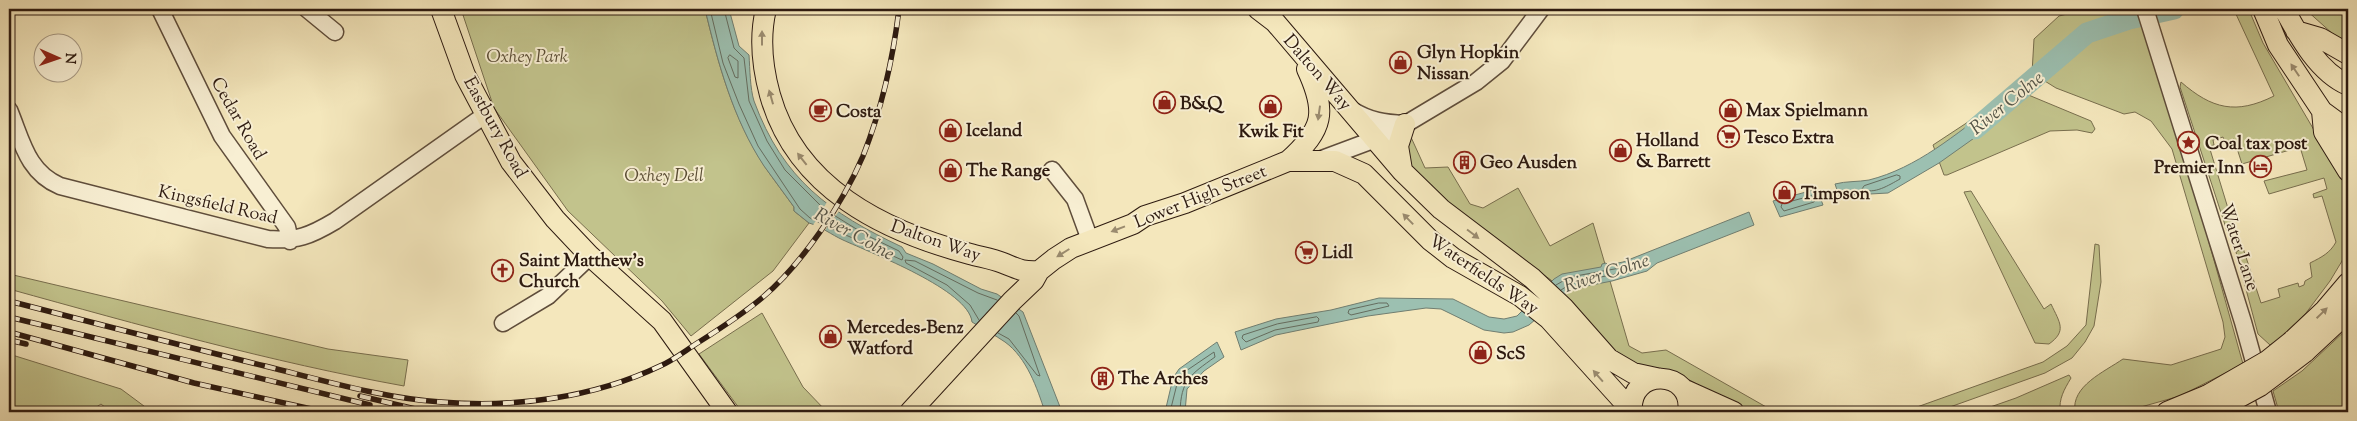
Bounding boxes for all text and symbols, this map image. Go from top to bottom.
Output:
street label: Dalton Way [1276,29,1357,117]
one-way arrow [758,30,766,46]
north arrow [32,32,82,82]
place label: Glyn Hopkin Nissan [1417,41,1520,88]
park label: Oxhey Park [486,45,568,71]
shop icon: Glyn Hopkin Nissan [1389,50,1413,74]
text: N [59,52,79,64]
one-way arrow [2290,63,2300,77]
water label: River Colne [1965,65,2051,142]
street label: Eastbury Road [456,72,533,183]
street label: Cedar Road [203,73,271,165]
one-way arrow [766,89,774,104]
shop icon: B&Q [1152,91,1176,115]
place label: B&Q [1180,92,1225,118]
shop icon: Kwik Fit [1259,94,1283,118]
shop icon: Max Spielmann [1718,98,1742,122]
cafe icon: Costa [808,99,832,123]
place label: Max Spielmann [1746,99,1868,125]
place label: Costa [836,100,882,126]
one-way arrow [1315,105,1323,121]
shop icon: Iceland [938,118,962,142]
place label: Iceland [966,119,1023,145]
place label: Kwik Fit [1238,120,1304,146]
supermarket icon: Tesco Extra [1716,125,1740,149]
place label: Tesco Extra [1744,126,1835,152]
place label: Holland & Barrett [1636,129,1711,176]
place icon: Coal tax post [2177,131,2201,155]
place label: Coal tax post [2205,132,2308,158]
shop icon: Holland & Barrett [1608,138,1632,162]
building icon: Geo Ausden [1452,150,1476,174]
place label: Geo Ausden [1480,151,1578,177]
one-way arrow [796,153,807,166]
hotel icon: Premier Inn [2249,155,2273,179]
place label: Premier Inn [2154,156,2245,182]
shop icon: The Range [938,158,962,182]
place label: The Range [966,159,1051,185]
street label: Lower High Street [1131,159,1271,236]
park label: Oxhey Dell [624,164,704,190]
street label: Kingsfield Road [155,180,280,232]
shop icon: Timpson [1773,181,1797,205]
place label: Timpson [1801,182,1870,208]
street label: Water Lane [2212,201,2264,295]
water label: River Colne [809,202,899,269]
one-way arrow [1402,213,1414,225]
street label: Dalton Way [887,214,984,269]
one-way arrow [1110,225,1125,233]
one-way arrow [1466,228,1479,239]
street label: Waterfields Way [1422,229,1543,322]
supermarket icon: Lidl [1294,240,1318,264]
place label: Lidl [1322,241,1354,267]
water label: River Colne [1561,248,1653,301]
place label: Saint Matthew's Church [519,249,644,296]
one-way arrow [1056,249,1070,258]
church icon: Saint Matthew's Church [491,258,515,282]
one-way arrow [2315,307,2327,319]
place label: Mercedes-Benz Watford [847,316,964,363]
shop icon: Mercedes-Benz Watford [819,325,843,349]
shop icon: ScS [1468,341,1492,365]
place label: ScS [1496,342,1526,368]
building icon: The Arches [1090,366,1114,390]
place label: The Arches [1118,367,1208,393]
one-way arrow [1592,370,1604,382]

